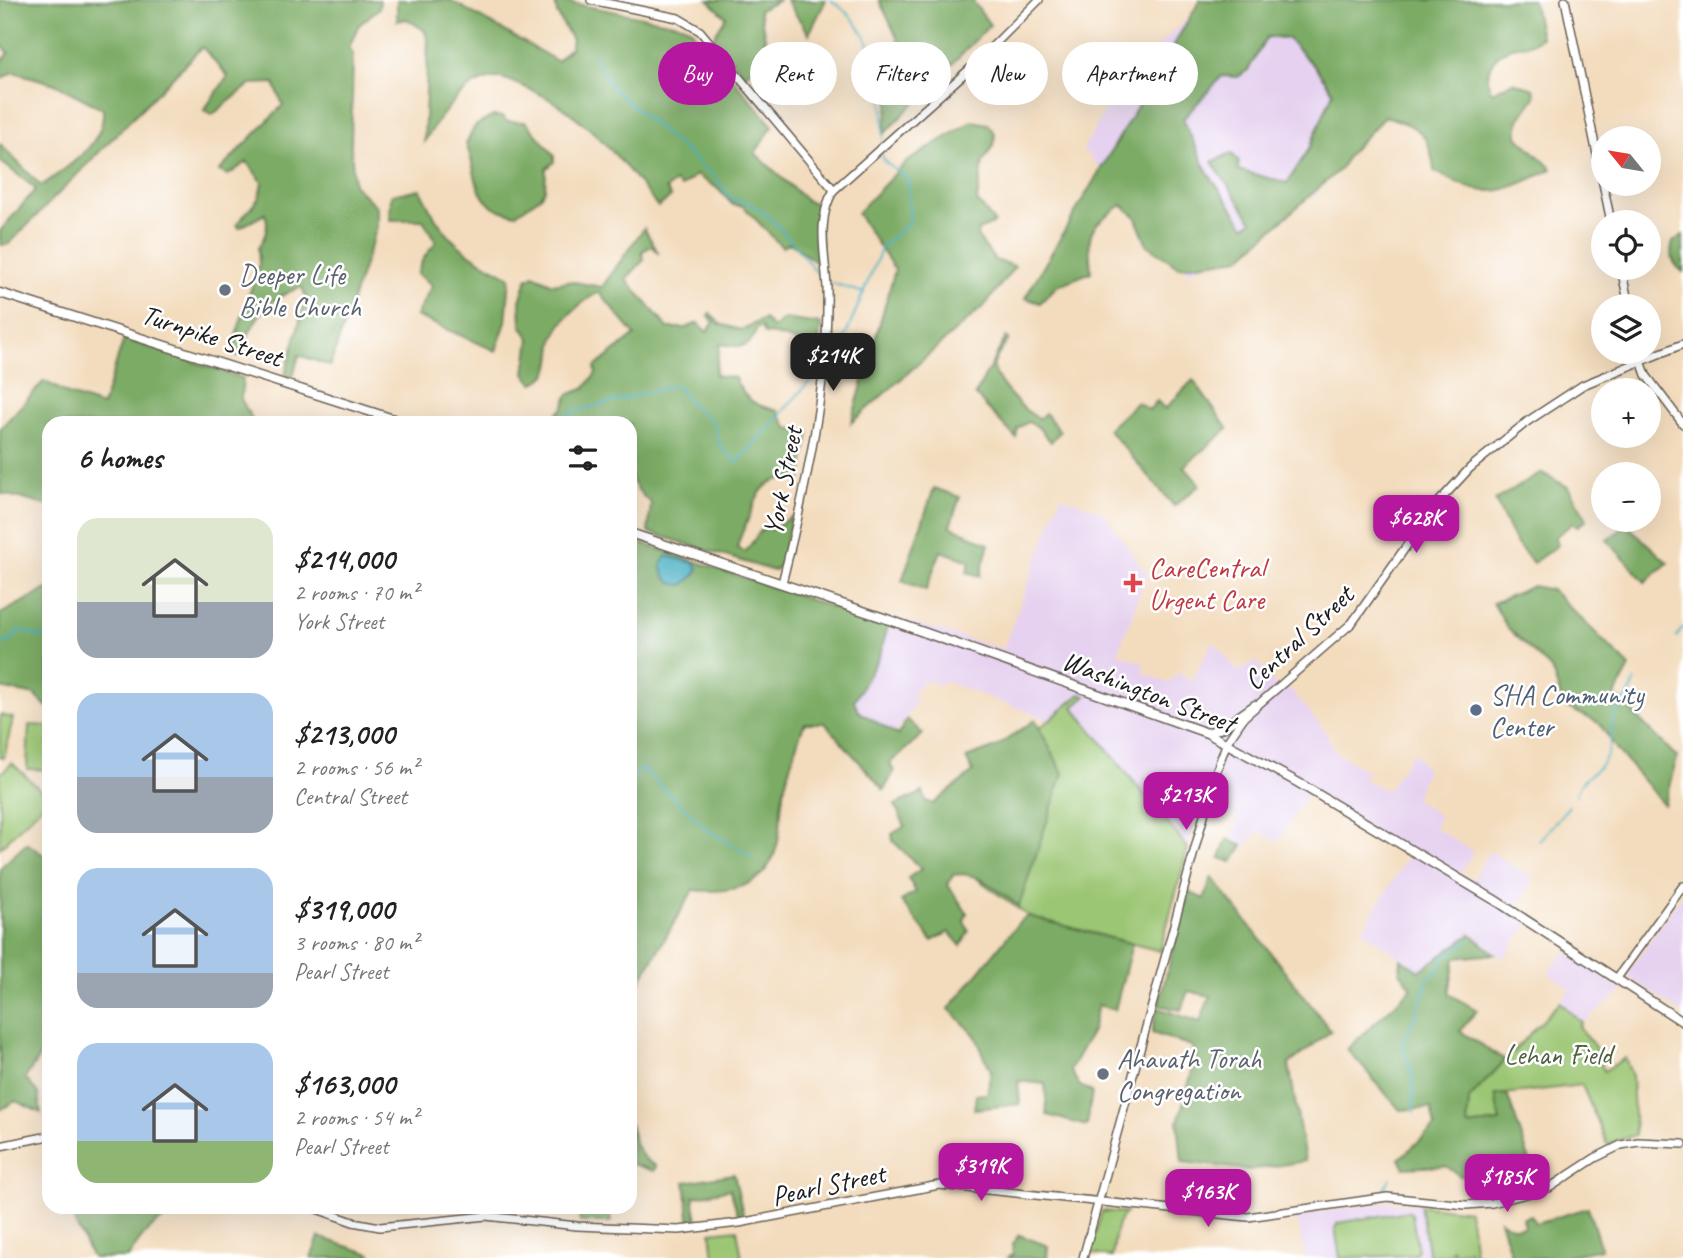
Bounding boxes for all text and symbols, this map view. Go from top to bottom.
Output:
chip: Buy [658,42,736,105]
chip: Rent [750,42,837,105]
chip: Filters [851,42,951,105]
chip: New [965,42,1048,105]
chip: Apartment [1062,42,1198,105]
north arrow [1591,126,1661,196]
map controls [1591,126,1661,532]
button: locate [1591,210,1661,280]
place label: Deeper Life Bible Church [239,257,361,324]
marker: Deeper Life Bible Church [217,282,233,298]
button: layers [1591,294,1661,364]
street label: Turnpike Street [137,296,289,375]
pin: $214K [784,334,882,393]
text: $214K [806,341,860,370]
button: + [1591,378,1661,448]
street label: York Street [755,421,811,538]
text: 6 homes [77,439,162,477]
icon: filters [564,439,602,477]
button: − [1591,462,1661,532]
pin: $628K [1367,496,1465,555]
text: $628K [1389,503,1443,532]
text: $214,000 [294,540,394,578]
icon: home [133,546,217,630]
place label: CareCentral Urgent Care [1149,550,1270,617]
marker: CareCentral Urgent Care [1123,573,1143,593]
street label: Central Street [1236,576,1363,697]
text: 2 rooms · 70 m² [294,578,418,607]
text: York Street [294,607,384,636]
street label: Washington Street [1058,643,1244,742]
place label: SHA Community Center [1490,677,1646,744]
marker: SHA Community Center [1468,702,1484,718]
text: $213,000 [294,715,394,753]
icon: home [133,721,217,805]
text: 2 rooms · 56 m² [294,753,418,782]
pin: $213K [1137,772,1235,832]
text: $213K [1159,780,1213,809]
text: Central Street [294,782,407,811]
text: $319,000 [294,890,394,928]
icon: home [133,896,217,980]
text: 3 rooms · 80 m² [294,928,418,957]
text: Pearl Street [294,957,388,986]
park label: Lehan Field [1504,1037,1616,1072]
place label: Ahavath Torah Congregation [1117,1041,1262,1108]
text: $163,000 [294,1065,395,1103]
marker: Ahavath Torah Congregation [1095,1066,1111,1082]
icon: home [133,1071,217,1155]
text: 2 rooms · 54 m² [294,1103,418,1132]
text: Pearl Street [294,1132,388,1161]
pin: $319K [932,1144,1030,1203]
text: $319K [955,1151,1007,1180]
pin: $185K [1458,1154,1556,1214]
street label: Pearl Street [768,1155,891,1214]
text: $185K [1481,1162,1533,1191]
pin: $163K [1159,1170,1257,1229]
text: $163K [1181,1177,1235,1206]

